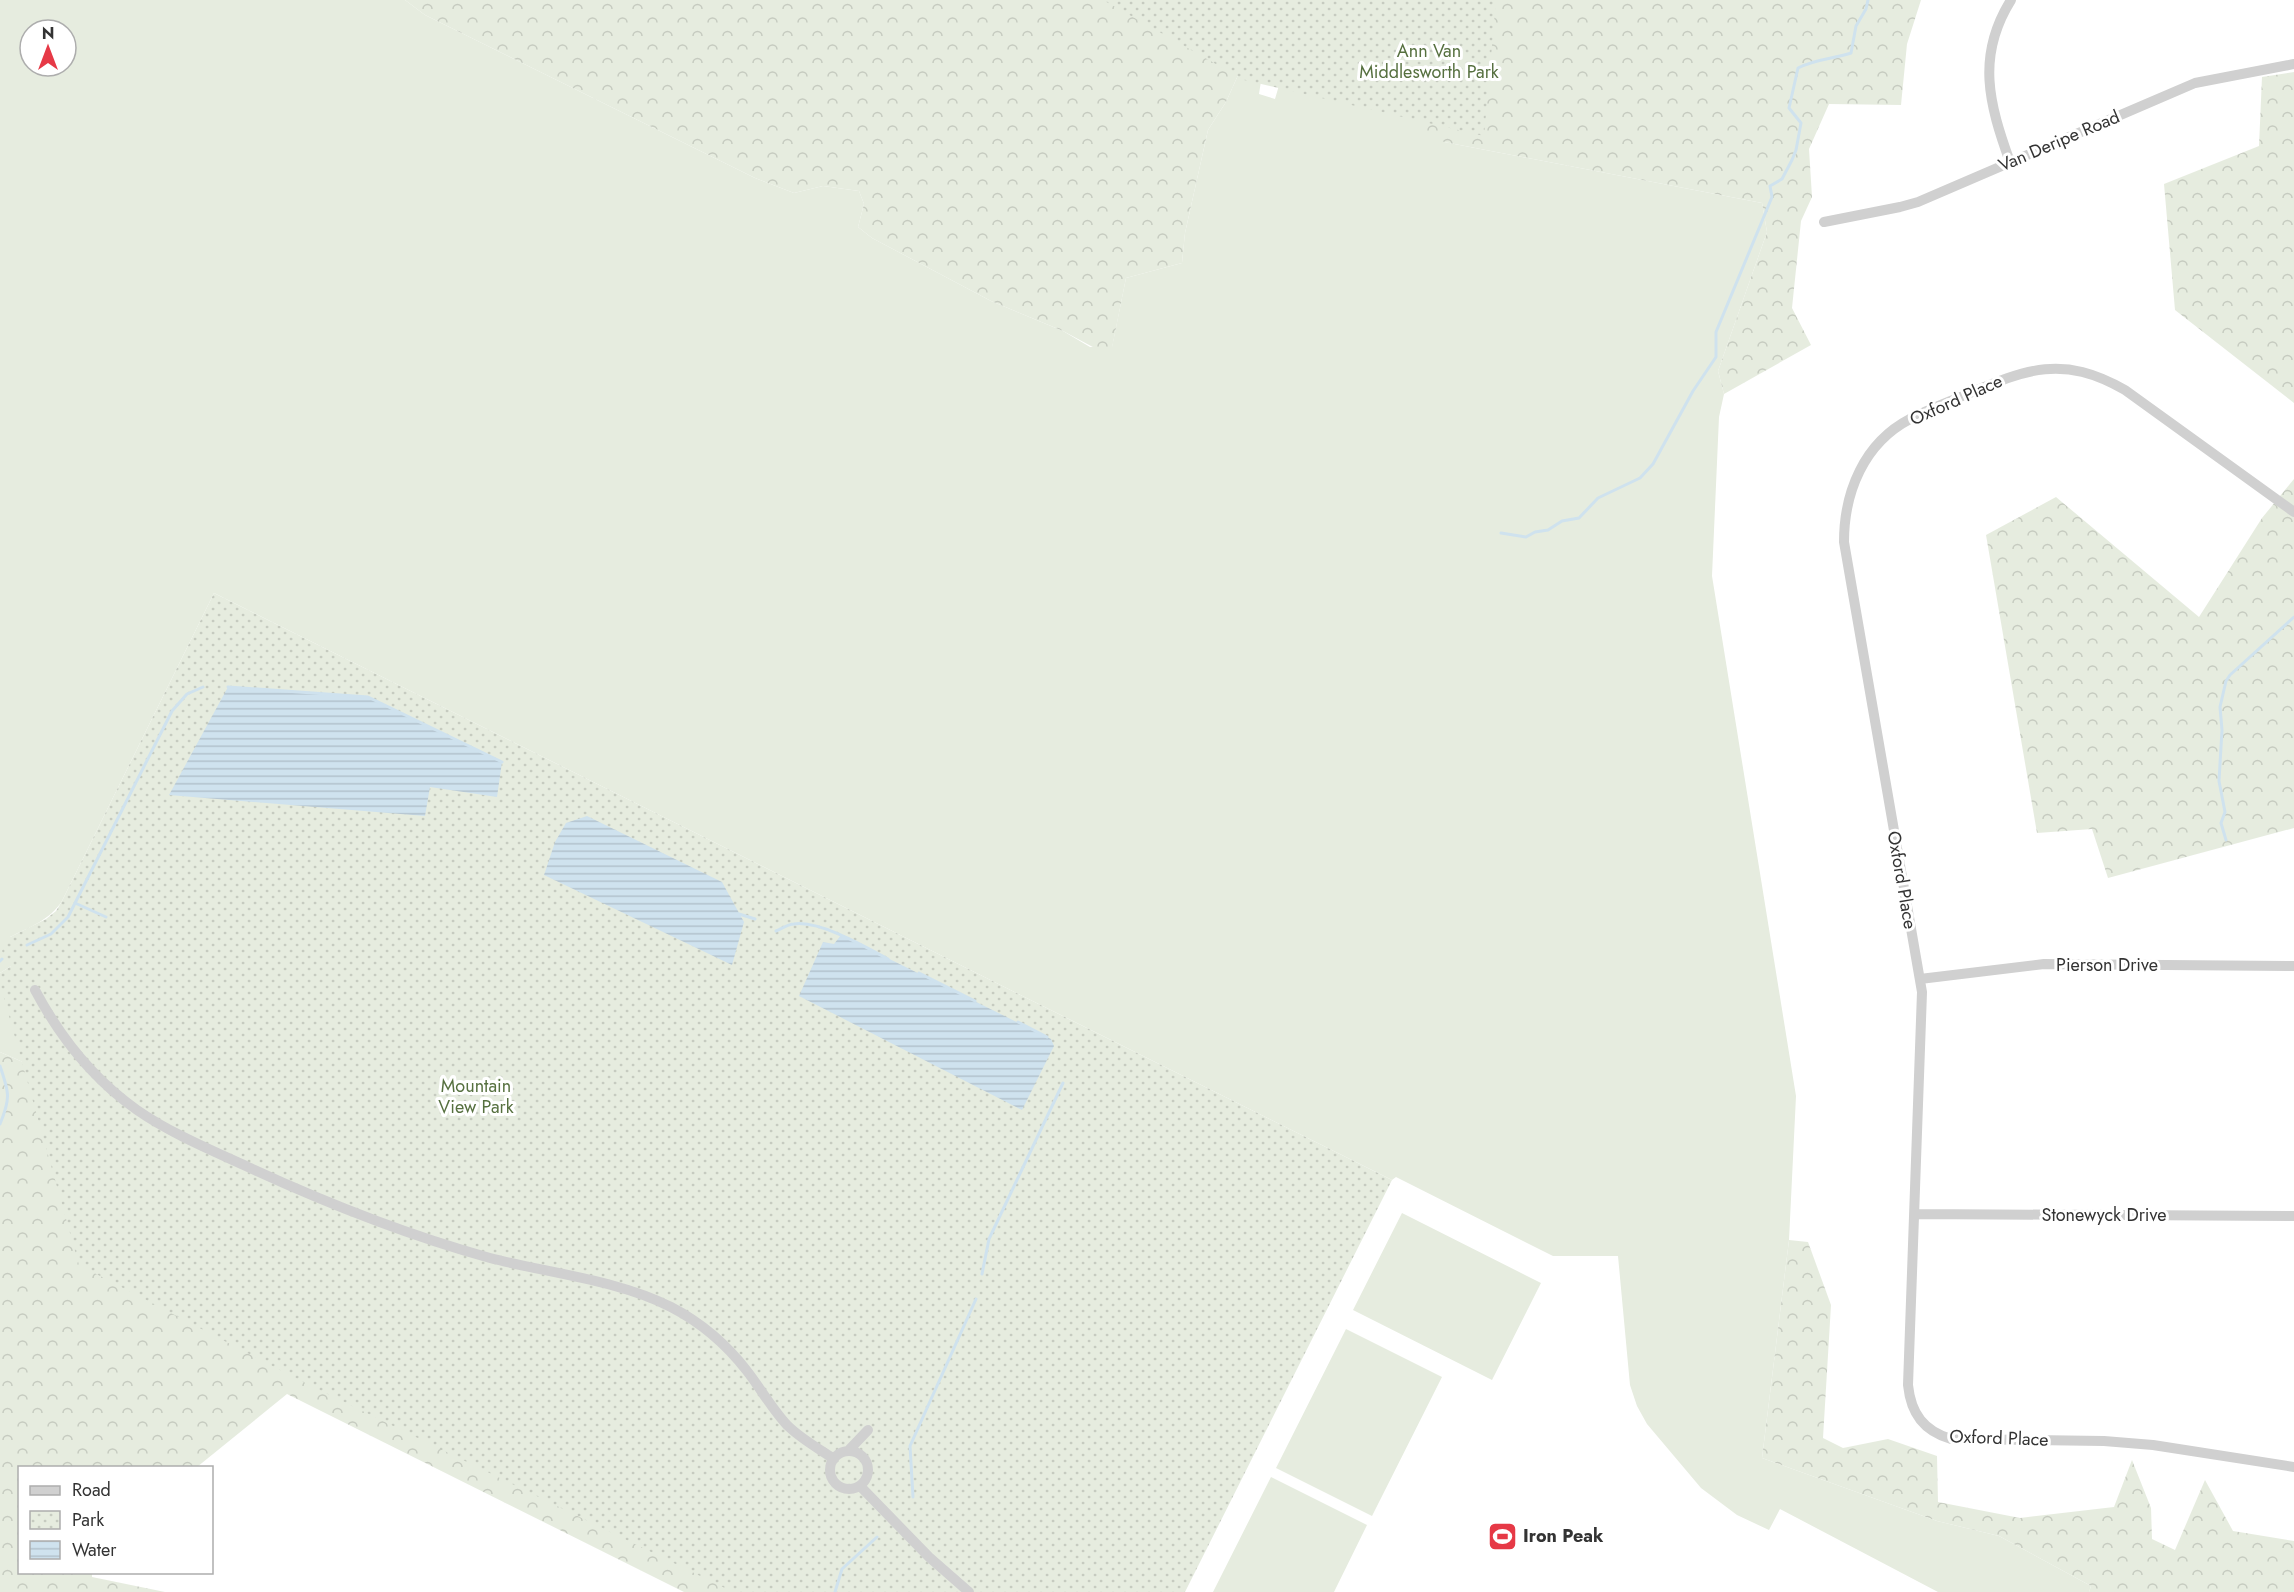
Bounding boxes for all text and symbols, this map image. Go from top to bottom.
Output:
north arrow [18,18,78,78]
text: N [42,22,54,45]
park label: Ann Van Middlesworth Park [1359,38,1499,85]
street label: Van Deripe Road [1994,104,2124,178]
street label: Oxford Place [1905,368,2007,432]
street label: Oxford Place [1881,829,1923,931]
street label: Pierson Drive [2056,952,2158,978]
park label: Mountain View Park [438,1073,514,1120]
street label: Stonewyck Drive [2042,1202,2166,1228]
street label: Oxford Place [1949,1423,2049,1453]
legend [18,1466,213,1574]
text: Road [72,1477,111,1503]
text: Park [72,1507,104,1533]
sports icon: Iron Peak [1486,1520,1518,1552]
place label: Iron Peak [1523,1523,1604,1549]
text: Water [72,1537,117,1563]

